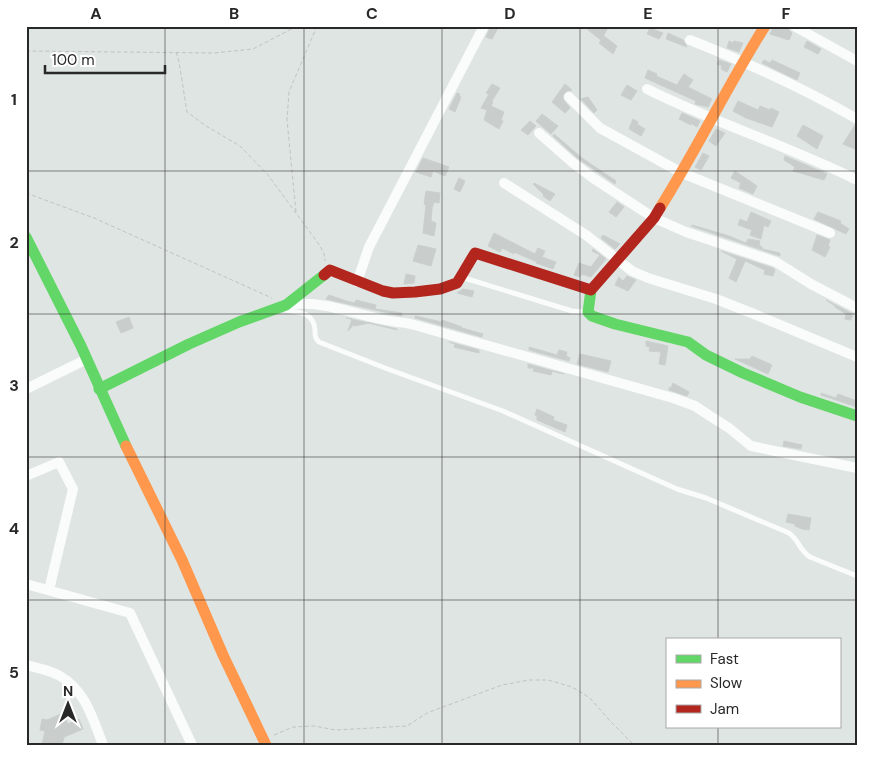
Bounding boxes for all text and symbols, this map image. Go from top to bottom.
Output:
text: A [90,3,102,24]
text: B [229,3,239,24]
text: C [366,3,378,24]
text: D [504,3,516,24]
text: E [643,3,653,24]
text: F [782,3,791,24]
scale bar [45,42,165,74]
text: 100 m [52,50,95,70]
text: 1 [11,89,17,110]
text: 2 [9,232,19,253]
text: 3 [9,375,19,396]
text: 4 [9,518,19,539]
legend [666,638,840,728]
text: Fast [710,649,739,669]
text: 5 [9,662,19,683]
text: Slow [710,673,743,693]
north arrow [42,678,92,728]
text: N [63,682,73,700]
text: Jam [710,699,739,719]

